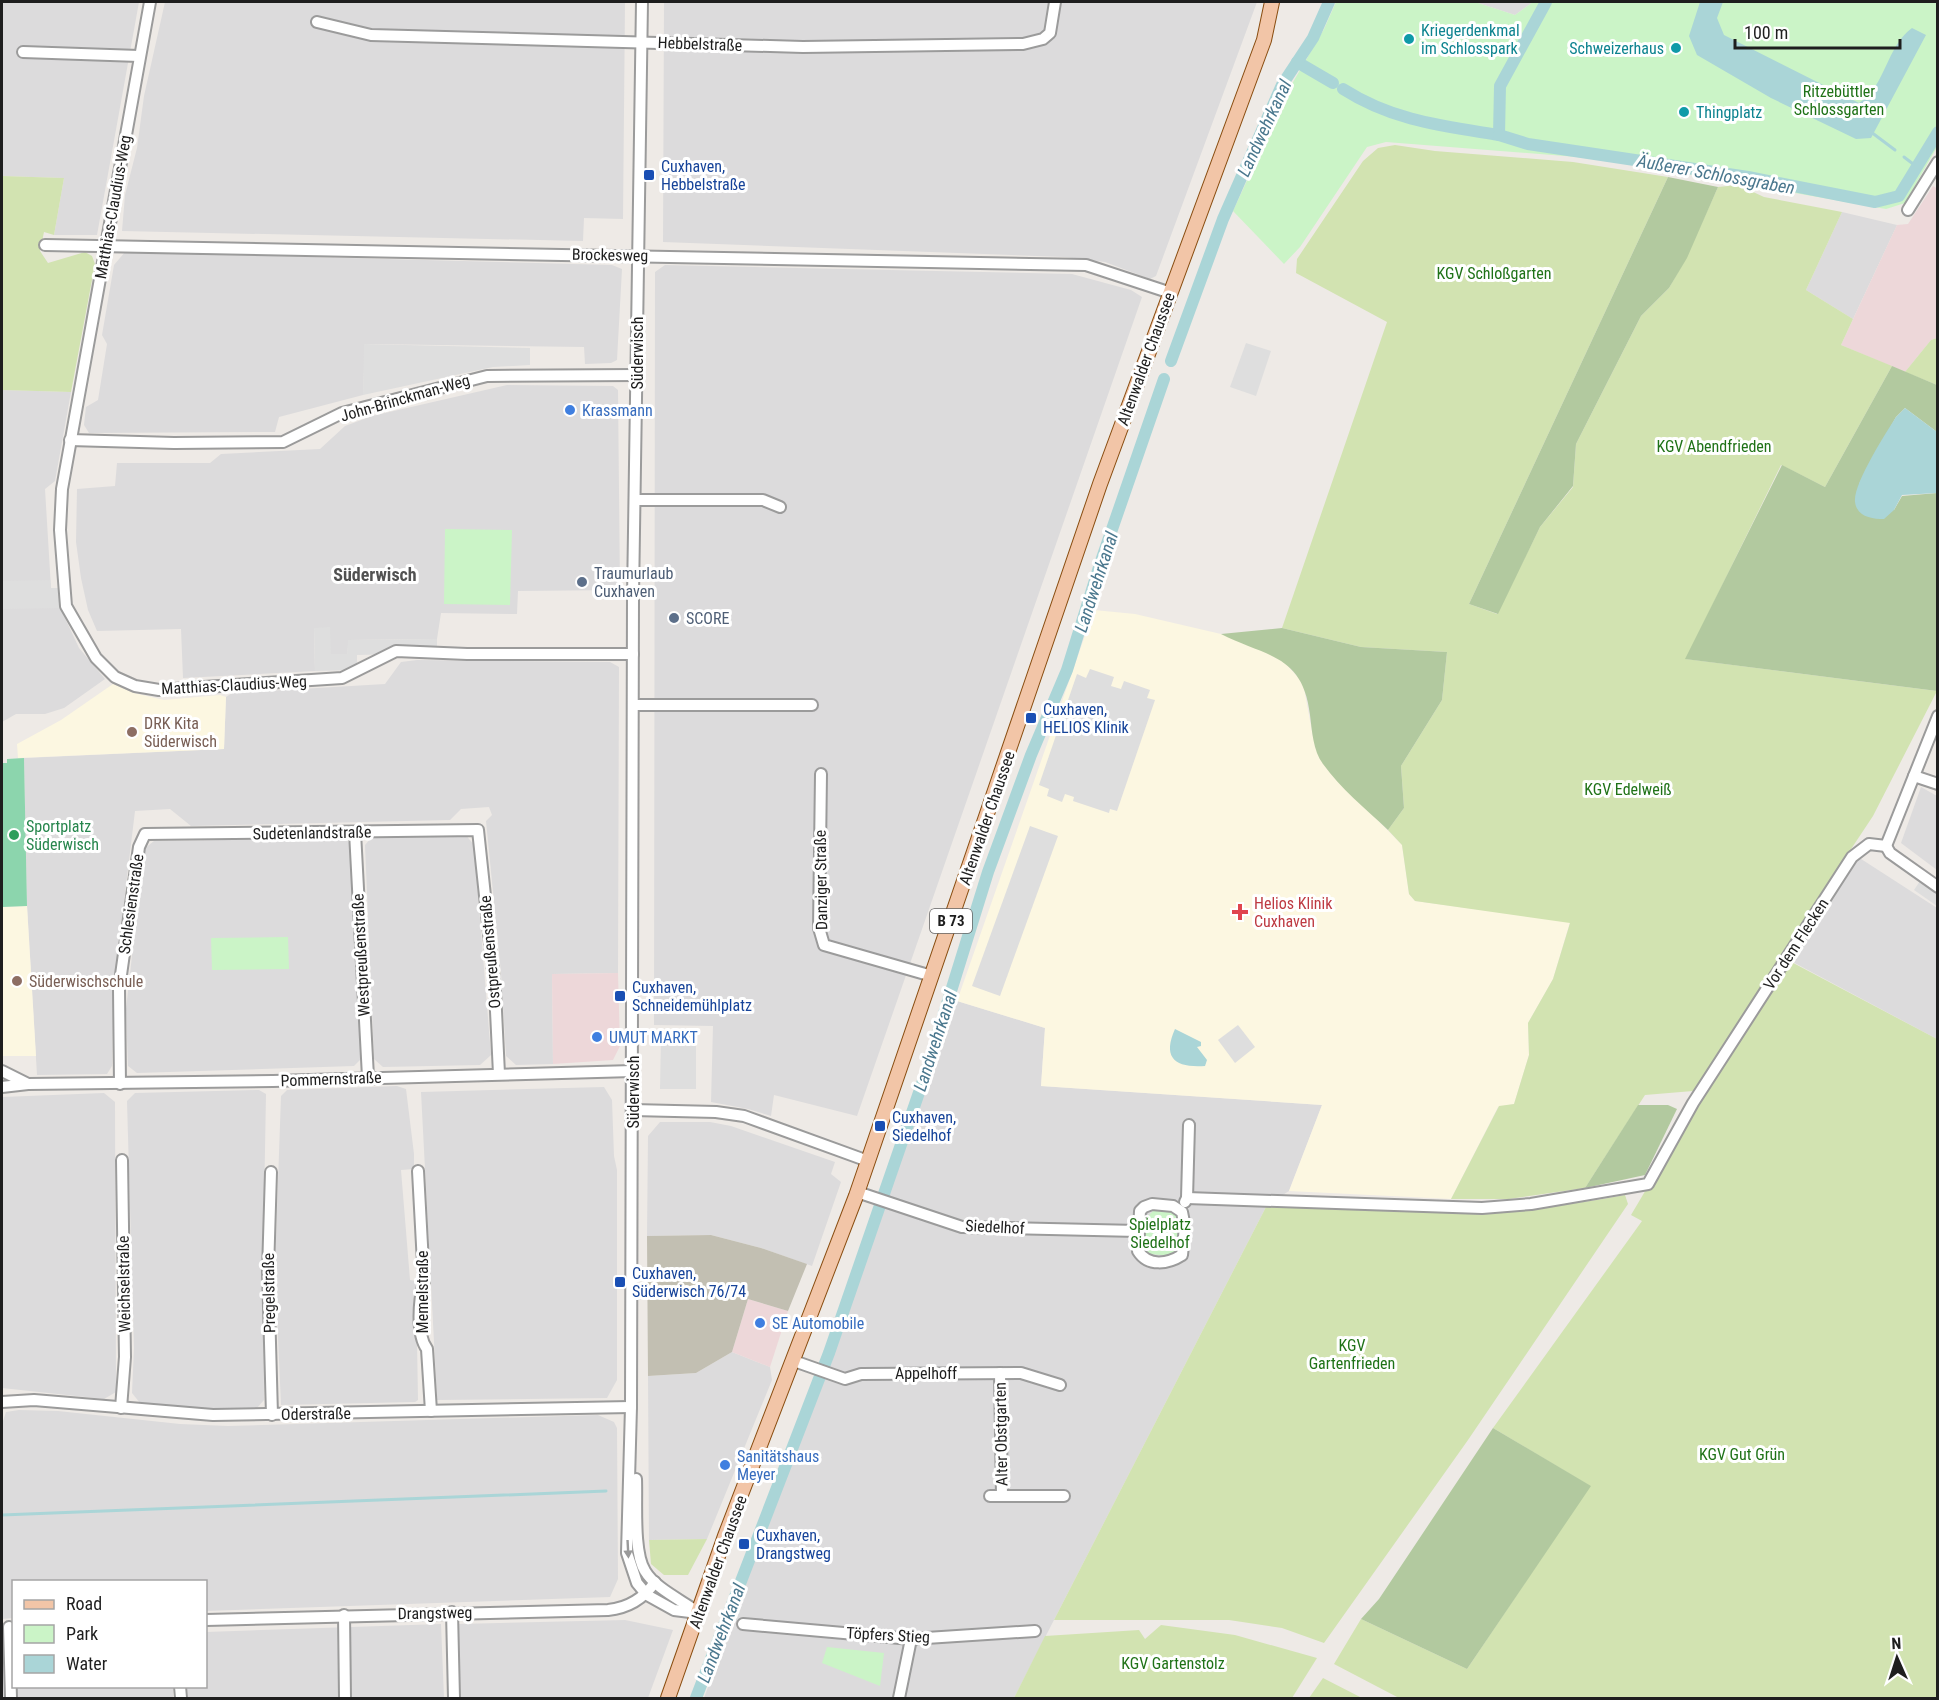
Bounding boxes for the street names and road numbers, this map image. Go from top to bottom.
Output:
street label: Hebbelstraße [657,33,743,55]
street label: Matthias-Claudius-Weg [91,134,135,280]
street label: Brockesweg [572,245,648,265]
street label: Altenwalder Chaussee [1113,290,1179,428]
street label: Süderwisch [628,317,647,389]
street label: John-Brinckman-Weg [338,370,472,426]
street label: Matthias-Claudius-Weg [161,672,307,698]
street label: Altenwalder Chaussee [955,749,1019,887]
street label: Sudetenlandstraße [253,822,371,844]
street label: Danziger Straße [811,830,831,930]
street label: Schlesienstraße [115,853,147,955]
street label: Westpreußenstraße [348,893,374,1017]
street label: Ostpreußenstraße [476,895,504,1009]
street label: Vor dem Flecken [1759,895,1833,993]
road number: B 73 [930,909,972,933]
street label: Süderwisch [624,1056,643,1128]
street label: Pommernstraße [280,1068,382,1090]
street label: Siedelhof [965,1216,1025,1238]
street label: Weichselstraße [114,1235,134,1333]
street label: Memelstraße [413,1251,432,1333]
street label: Pregelstraße [259,1253,279,1333]
street label: Appelhoff [895,1364,957,1383]
street label: Alter Obstgarten [991,1382,1011,1486]
street label: Oderstraße [281,1404,351,1424]
street label: Altenwalder Chaussee [685,1493,751,1631]
street label: Drangstweg [397,1603,473,1623]
street label: Töpfers Stieg [846,1623,930,1647]

